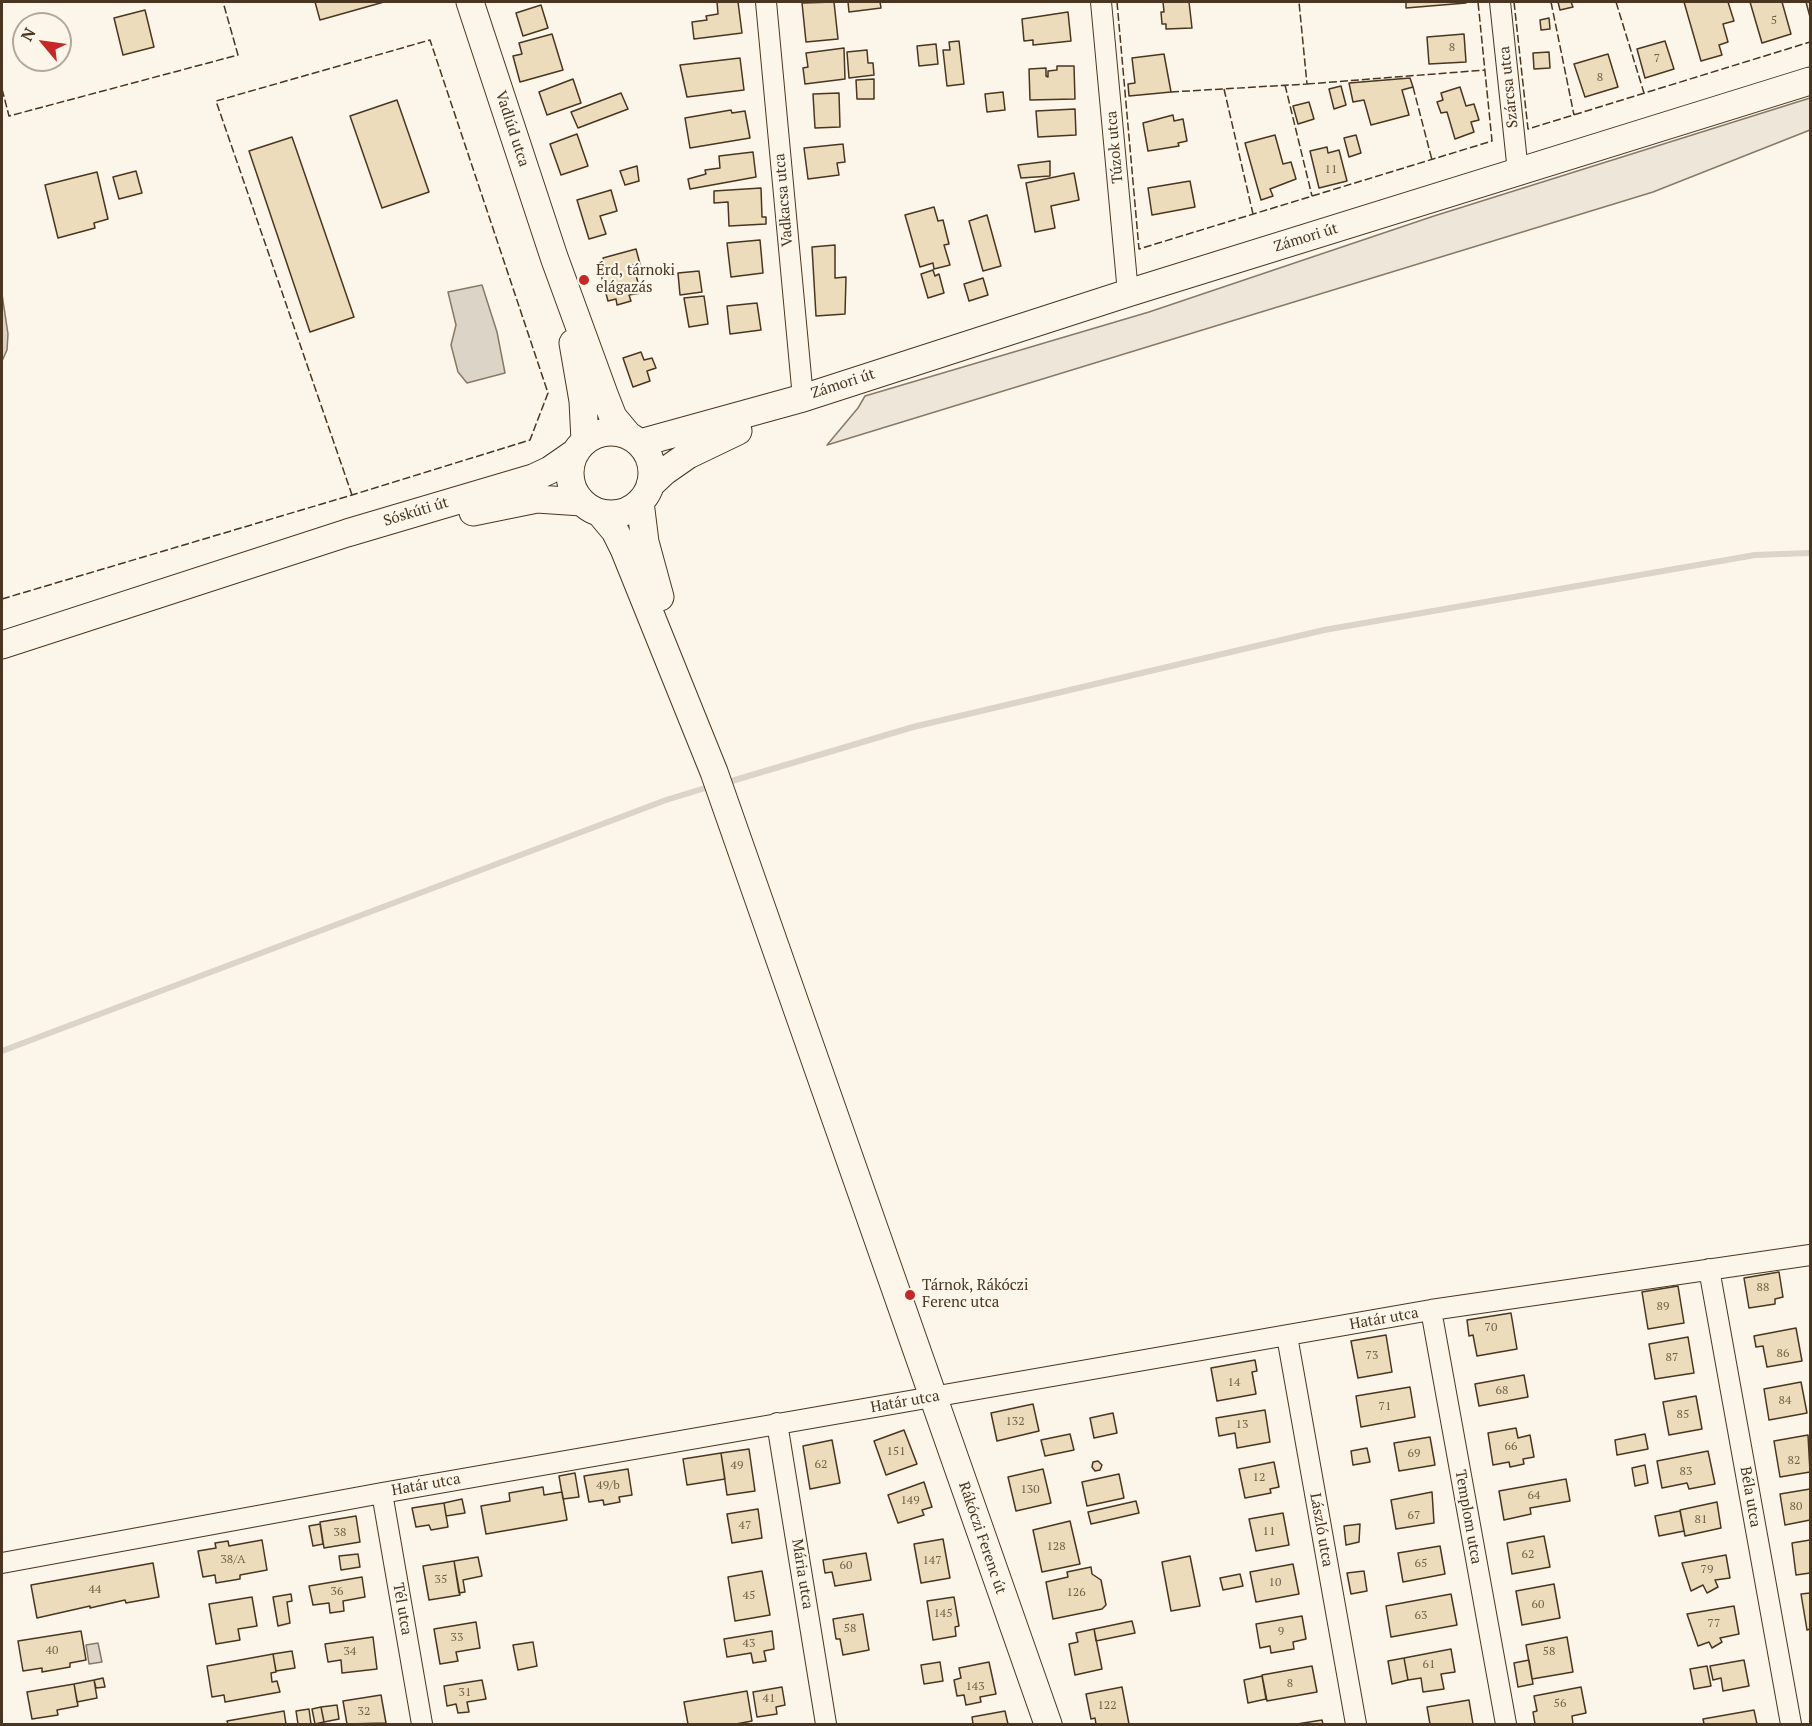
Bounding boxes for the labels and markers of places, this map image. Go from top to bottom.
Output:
place label: Érd, tárnoki elágazás [596,262,675,297]
marker: Érd, tárnoki elágazás [577,273,591,287]
place label: Tárnok, Rákóczi Ferenc utca [922,1277,1028,1312]
marker: Tárnok, Rákóczi Ferenc utca [903,1288,917,1302]

